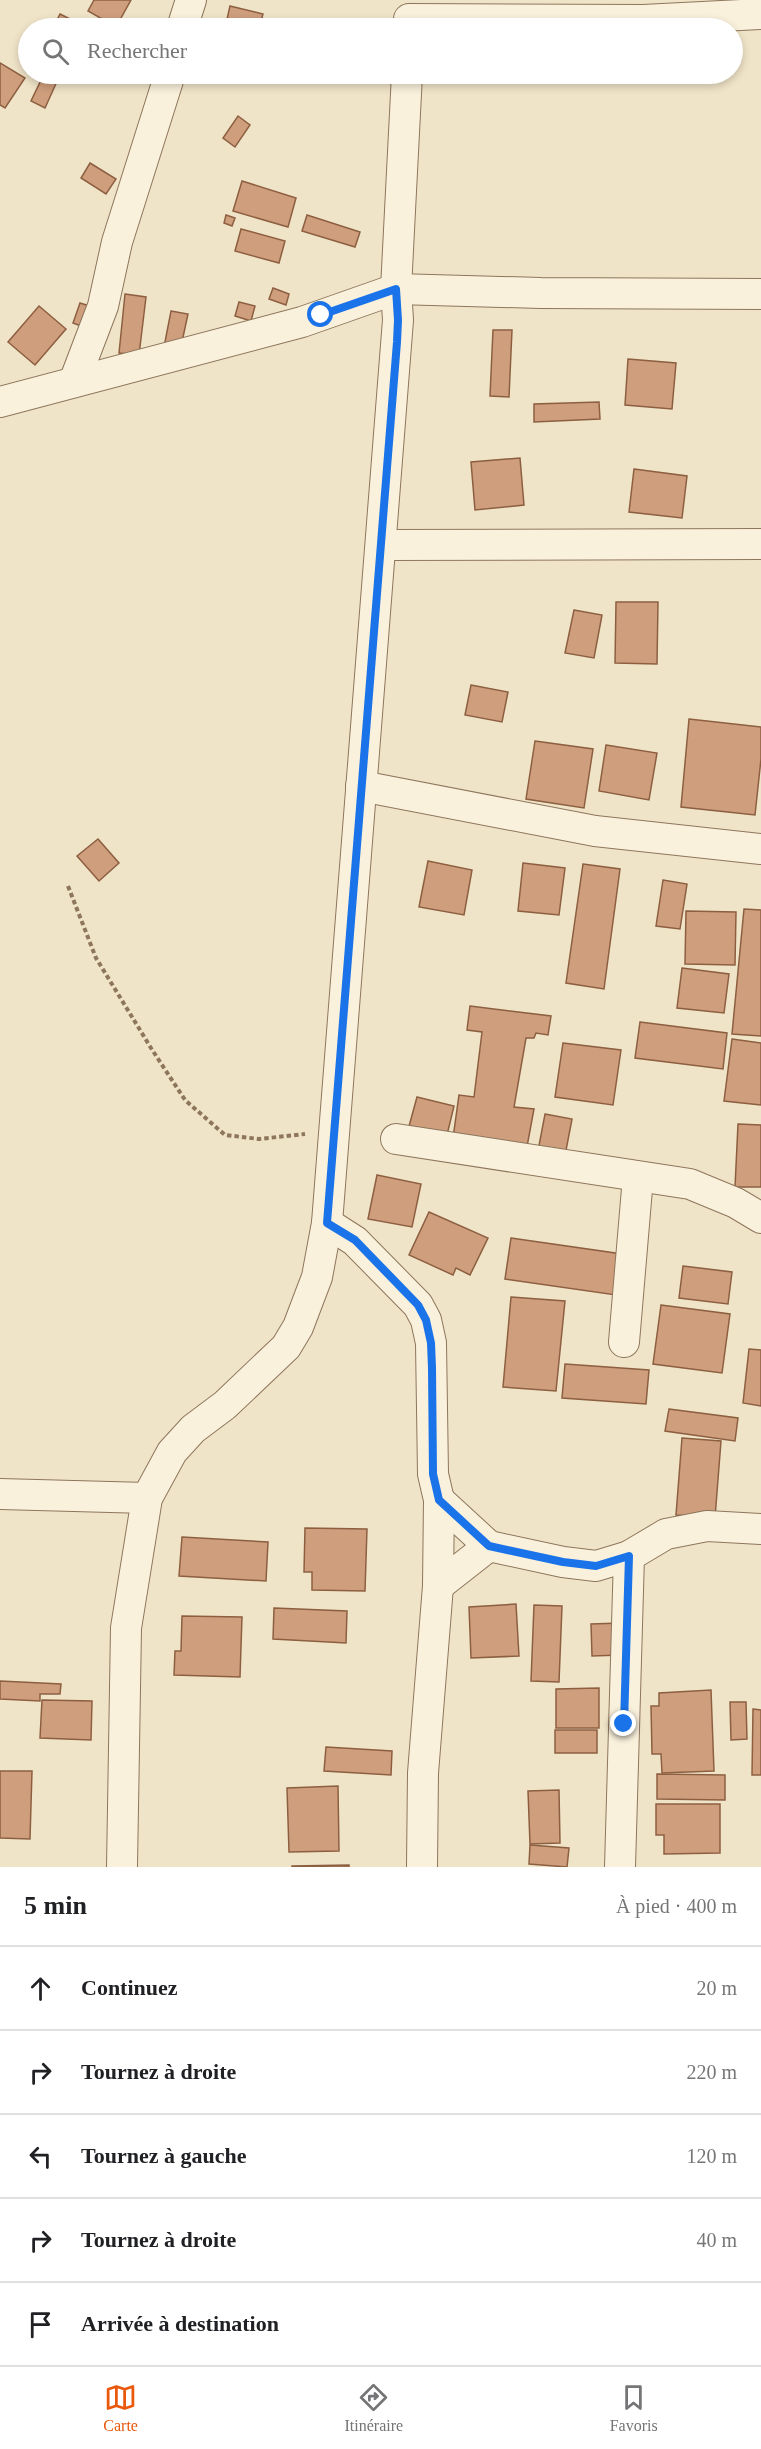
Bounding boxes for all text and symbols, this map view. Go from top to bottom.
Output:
search box [18,18,743,84]
icon: search [39,35,72,68]
text: Rechercher [87,38,187,63]
route start [307,301,333,327]
route end [610,1710,636,1736]
text: 5 min [24,1891,87,1920]
text: À pied · 400 m [616,1895,737,1917]
icon: ahead [24,1972,57,2005]
text: Continuez [81,1975,178,2000]
text: 20 m [696,1977,737,1999]
icon: right [24,2056,57,2089]
text: Tournez à droite [81,2059,236,2084]
text: 220 m [686,2061,737,2083]
icon: left [24,2140,57,2173]
text: Tournez à gauche [81,2143,246,2168]
text: 120 m [686,2145,737,2167]
icon: right [24,2224,57,2257]
text: Tournez à droite [81,2227,236,2252]
text: 40 m [696,2229,737,2251]
icon: arrive [24,2308,57,2341]
text: Arrivée à destination [81,2311,279,2336]
tab: Carte [103,2381,138,2435]
tab: Itinéraire [345,2381,403,2435]
tab: Favoris [610,2381,658,2435]

